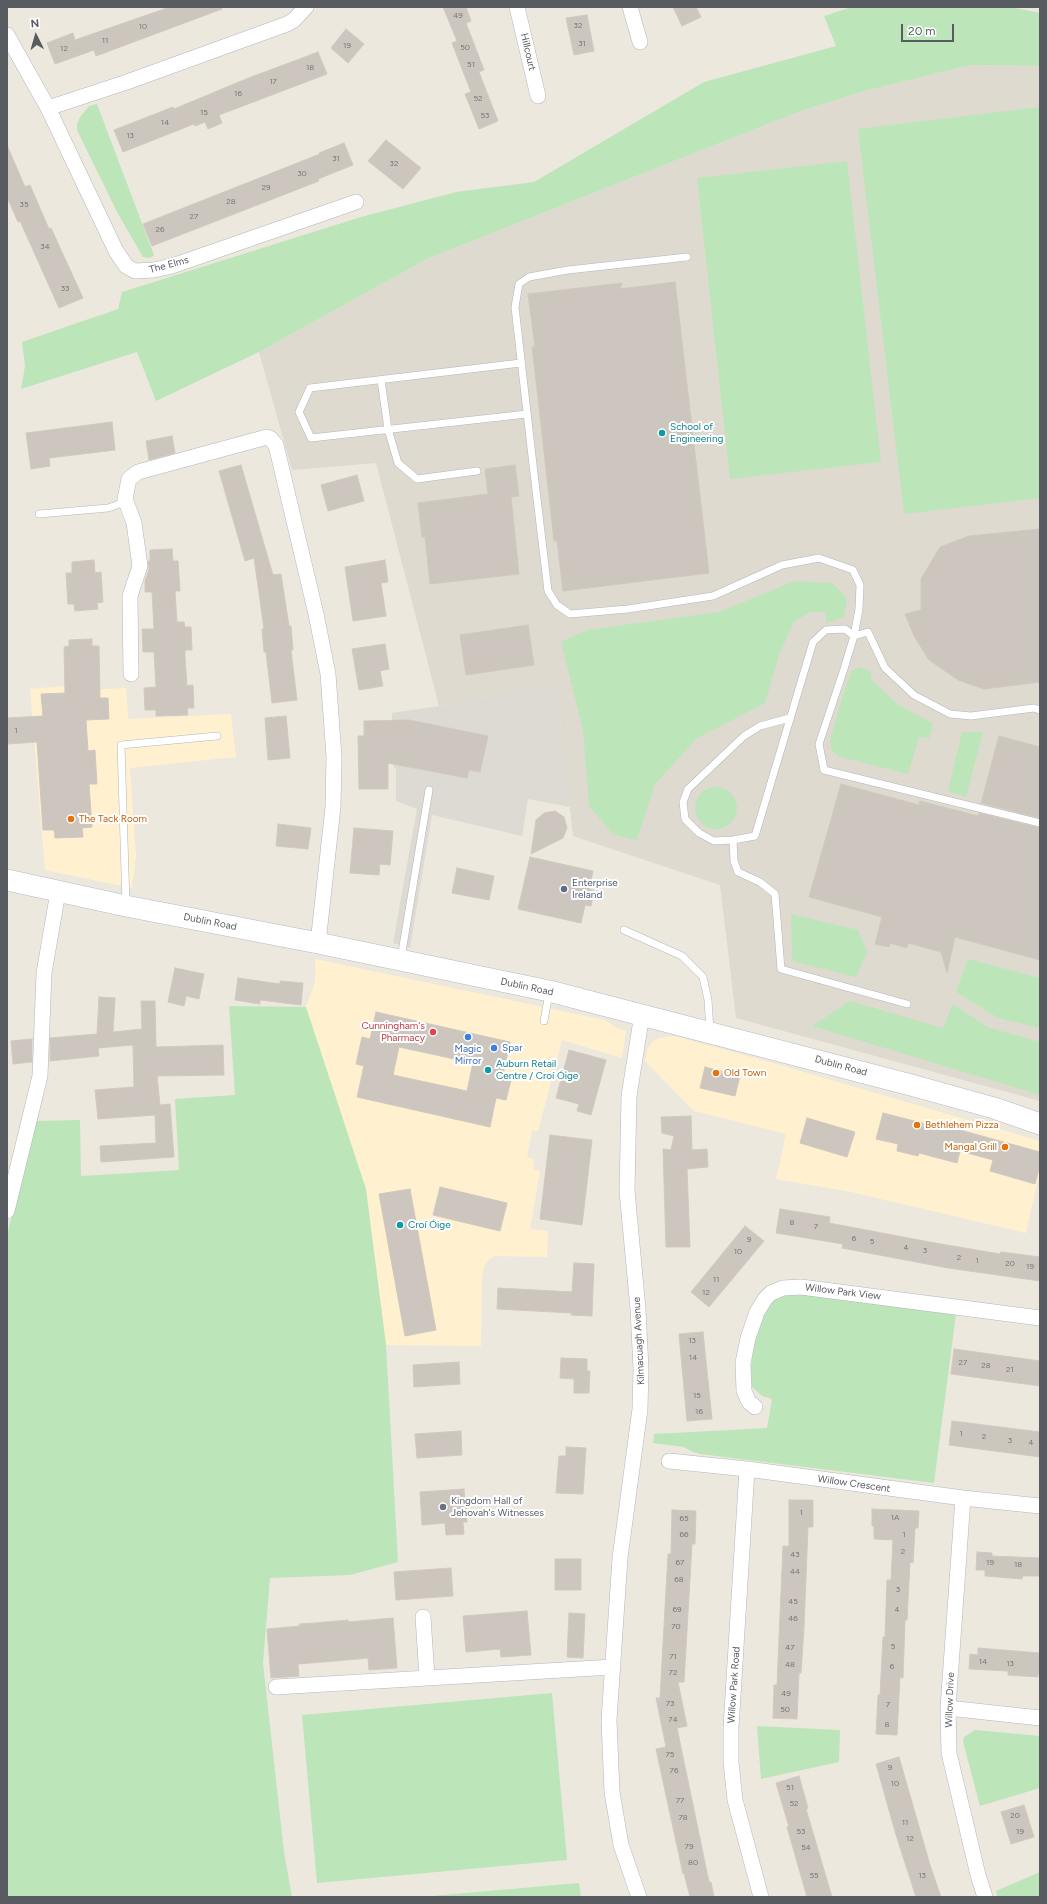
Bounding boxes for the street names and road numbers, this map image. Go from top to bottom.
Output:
street label: Hillcourt [518,32,538,72]
street label: The Elms [148,254,190,276]
street label: Dublin Road [182,911,238,933]
street label: Dublin Road [499,976,555,998]
street label: Dublin Road [813,1053,869,1079]
street label: Willow Park View [804,1281,882,1303]
street label: Kilmacuagh Avenue [631,1297,647,1385]
street label: Willow Crescent [817,1473,891,1495]
street label: Willow Park Road [725,1646,743,1724]
street label: Willow Drive [943,1672,957,1728]

